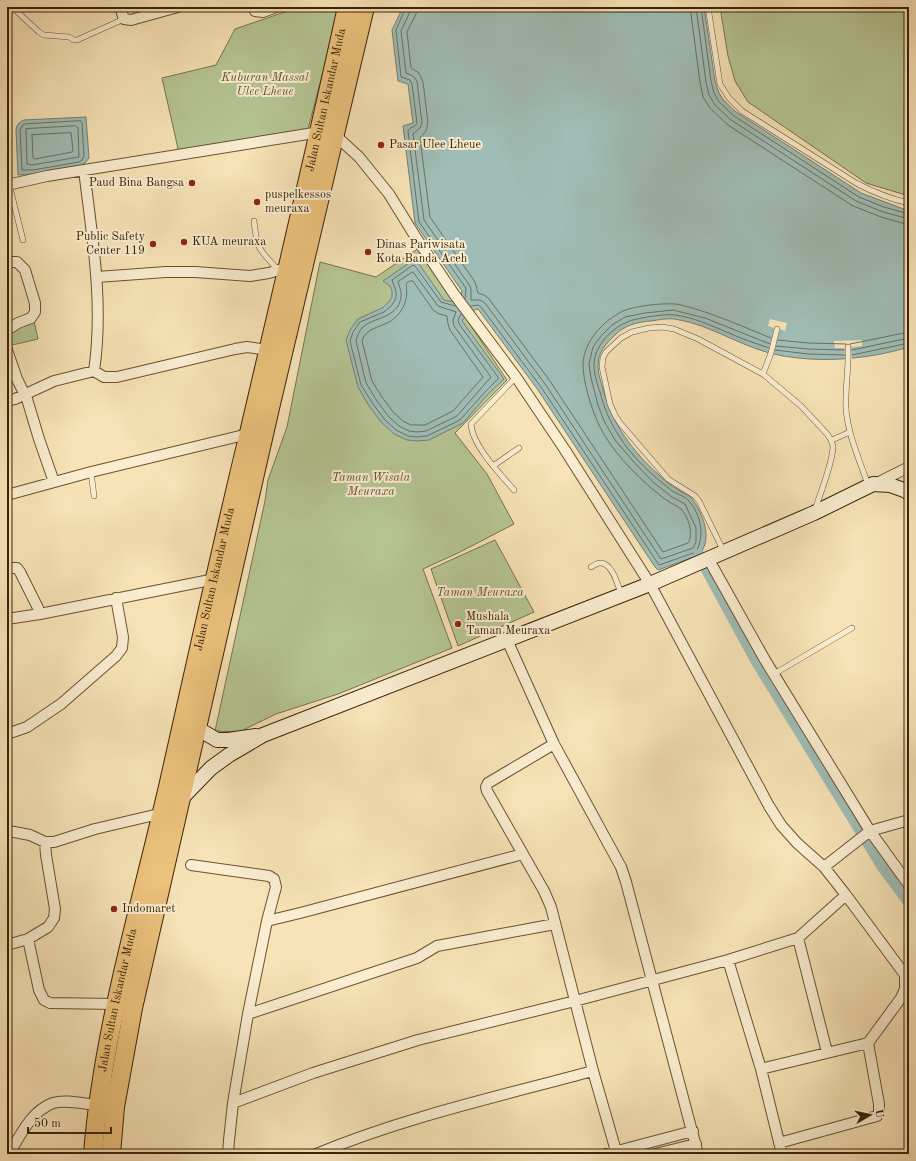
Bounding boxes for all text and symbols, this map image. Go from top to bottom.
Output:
street label: Jalan Sultan Iskandar Muda [304,27,348,173]
park label: Kuburan Massal Ulee Lheue [220,72,309,98]
place label: Pasar Ulee Lheue [389,139,481,151]
marker: Pasar Ulee Lheue [376,140,386,150]
place label: Paud Bina Bangsa [89,177,184,189]
marker: Paud Bina Bangsa [187,178,197,188]
place label: puspelkessos meuraxa [265,189,331,215]
marker: puspelkessos meuraxa [252,197,262,207]
place label: Public Safety Center 119 [76,231,146,257]
place label: KUA meuraxa [192,236,266,248]
marker: KUA meuraxa [179,237,189,247]
marker: Public Safety Center 119 [148,239,158,249]
place label: Dinas Pariwisata Kota Banda Aceh [376,239,468,265]
marker: Dinas Pariwisata Kota Banda Aceh [363,247,373,257]
park label: Taman Wisata Meuraxa [332,472,411,498]
street label: Jalan Sultan Iskandar Muda [193,506,237,652]
park label: Taman Meuraxa [436,587,524,599]
place label: Mushala Taman Meuraxa [466,611,550,637]
marker: Mushala Taman Meuraxa [453,619,463,629]
place label: Indomaret [122,903,176,915]
marker: Indomaret [109,904,119,914]
street label: Jalan Sultan Iskandar Muda [97,927,139,1073]
north arrow [850,1095,890,1135]
text: U [872,1108,885,1119]
scale bar [28,1109,111,1135]
text: 50 m [34,1117,61,1130]

